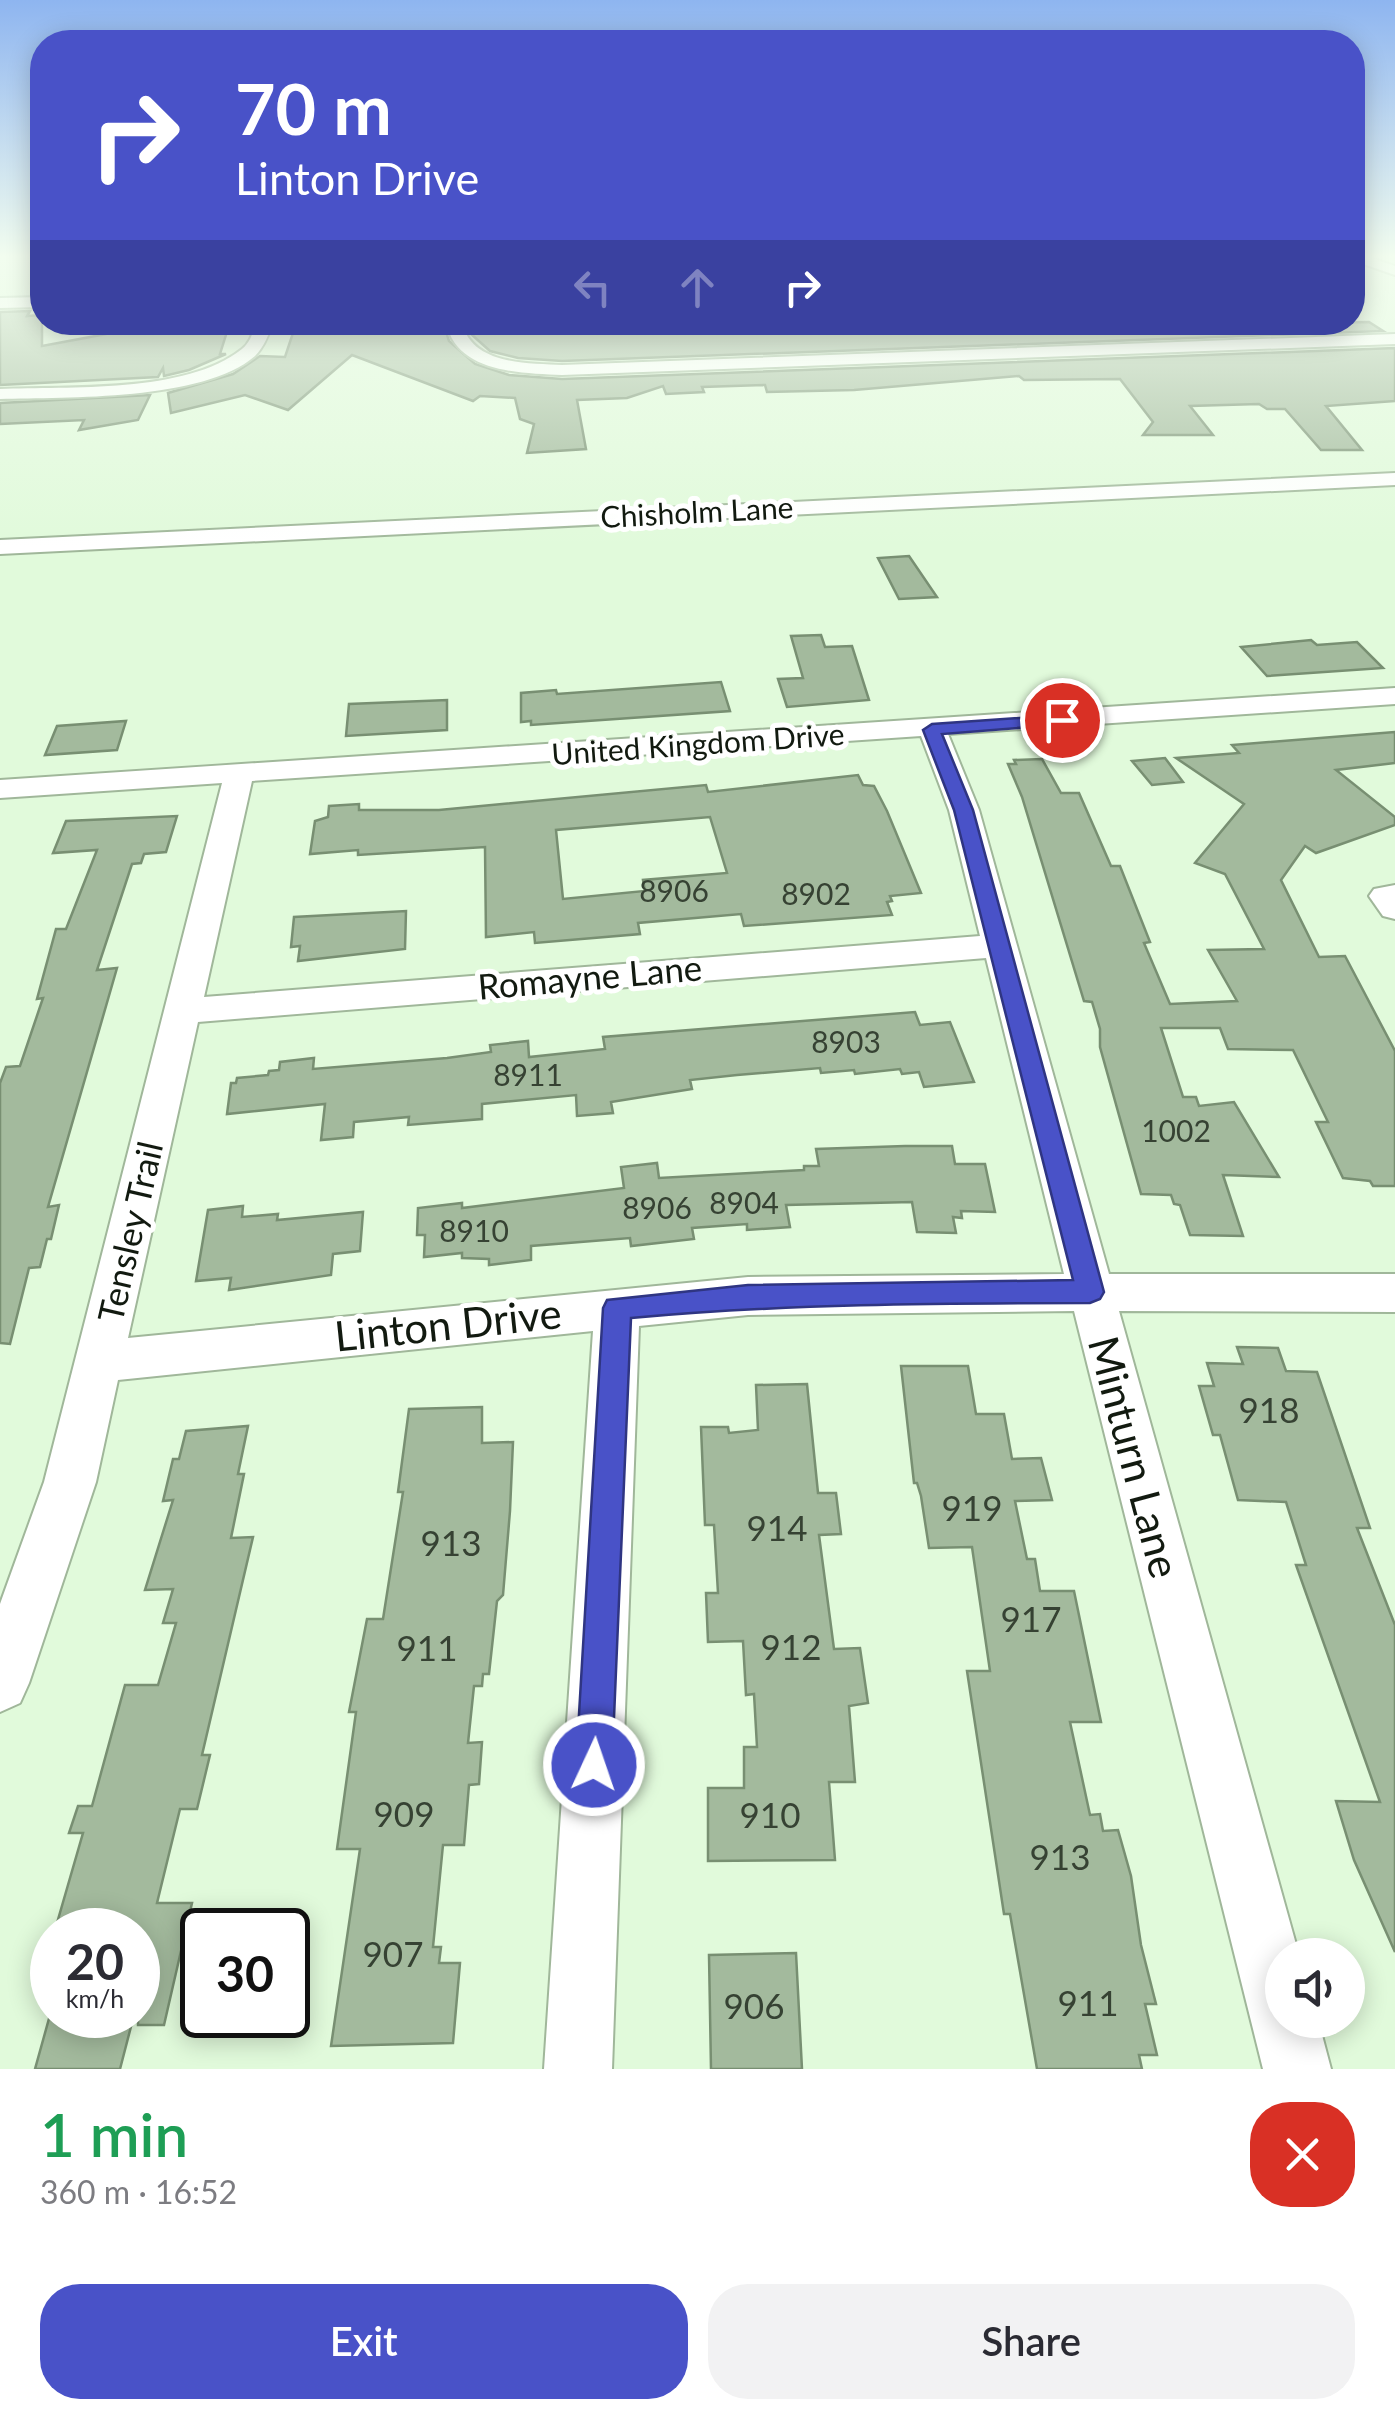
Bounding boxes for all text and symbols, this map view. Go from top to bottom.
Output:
text: 70 m [235,66,392,150]
icon: right [70,70,200,200]
text: Linton Drive [235,151,479,205]
icon: left [565,260,620,315]
icon: ahead [670,260,725,315]
icon: right [775,260,830,315]
street label: Chisholm Lane [600,488,794,534]
pin [1020,678,1105,763]
icon: arrive [1035,693,1090,748]
street label: United Kingdom Drive [550,715,845,771]
house number: 8906 [639,872,709,908]
house number: 8902 [781,875,851,911]
street label: Romayne Lane [476,945,704,1007]
house number: 8903 [811,1023,881,1059]
house number: 8911 [493,1056,563,1092]
house number: 1002 [1141,1112,1211,1148]
street label: Tensley Trail [88,1137,170,1326]
house number: 8904 [709,1184,779,1220]
house number: 8906 [622,1189,692,1225]
house number: 8910 [439,1212,509,1248]
street label: Linton Drive [332,1287,564,1361]
street label: Minturn Lane [1079,1331,1191,1583]
house number: 918 [1239,1388,1299,1430]
house number: 919 [942,1486,1002,1528]
house number: 914 [747,1506,807,1548]
house number: 913 [421,1521,481,1563]
house number: 917 [1001,1597,1061,1639]
house number: 912 [761,1625,821,1667]
house number: 911 [397,1626,457,1668]
position arrow [542,1713,646,1817]
house number: 909 [374,1792,434,1834]
house number: 910 [740,1793,800,1835]
house number: 913 [1030,1835,1090,1877]
speed limit sign: 30 [180,1908,310,2038]
text: 20 [66,1931,124,1991]
house number: 907 [363,1932,423,1974]
map controls [1265,1938,1365,2038]
button: sound [1265,1938,1365,2038]
house number: 911 [1058,1981,1118,2023]
text: km/h [66,1983,124,2013]
house number: 906 [724,1984,784,2026]
text: 1 min [40,2098,188,2170]
button: close [1250,2102,1355,2207]
text: 360 m · 16:52 [40,2172,237,2211]
button: Exit [40,2284,688,2399]
button: Share [708,2284,1355,2399]

